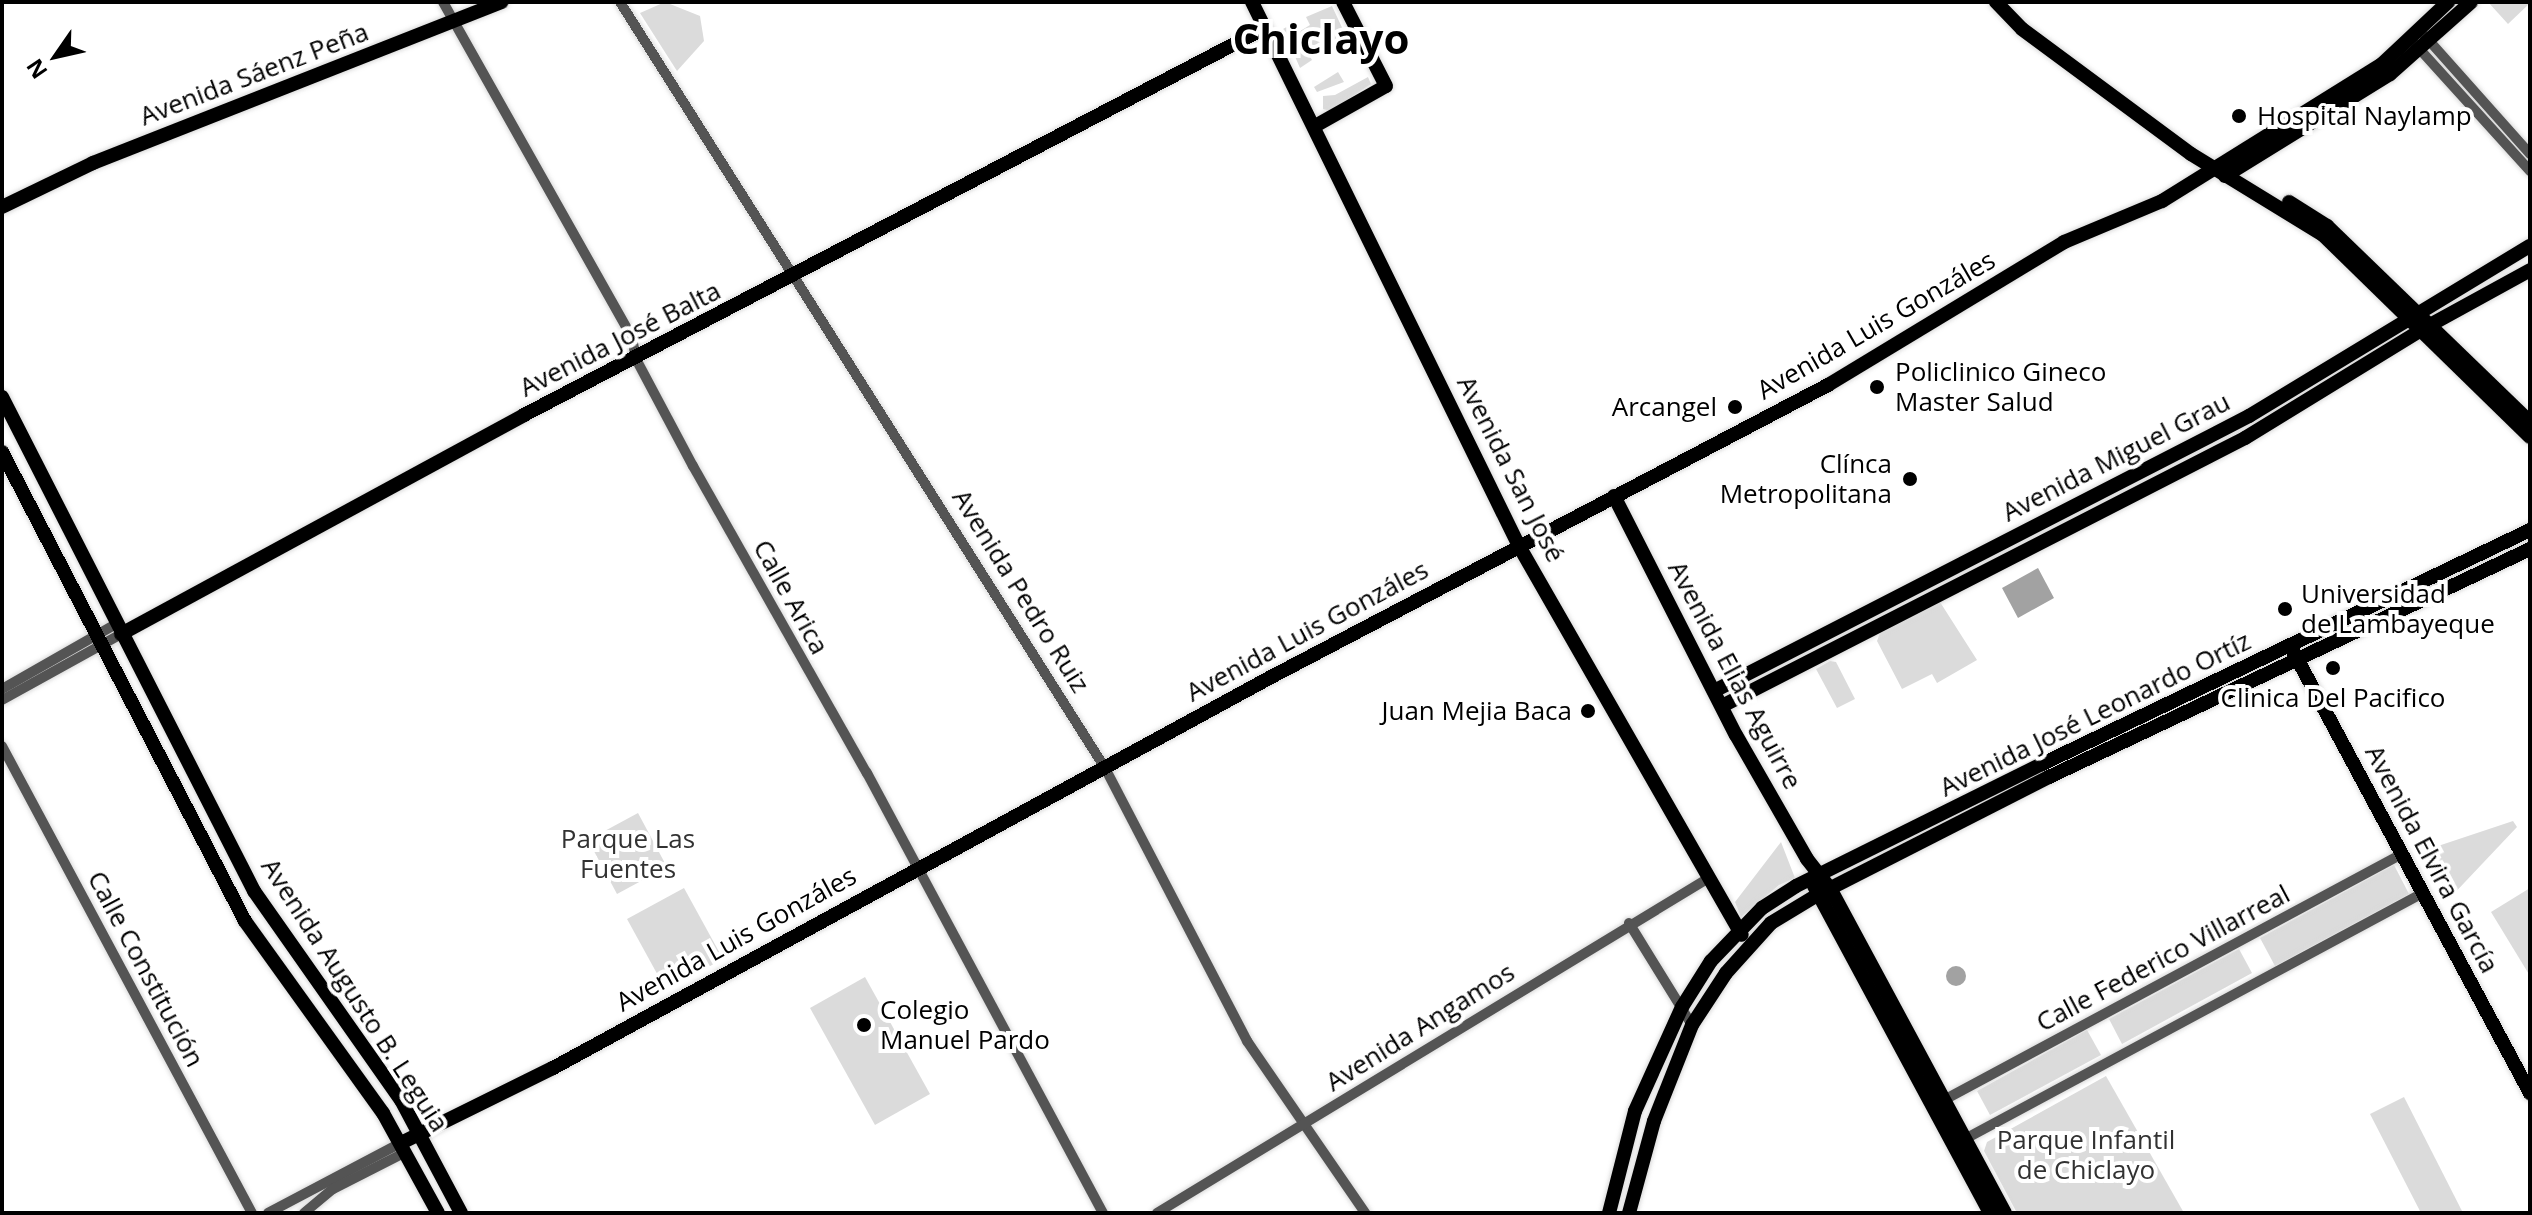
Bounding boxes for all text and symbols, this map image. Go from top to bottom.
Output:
district label: Chiclayo [1233,13,1409,63]
north arrow [16,16,96,96]
street label: Avenida Sáenz Peña [135,16,373,132]
text: N [19,54,54,85]
place label: Hospital Naylamp [2257,100,2472,132]
marker: Hospital Naylamp [2228,105,2250,127]
street label: Avenida Luis Gonzáles [1751,244,2001,406]
street label: Avenida José Balta [514,275,726,403]
place label: Policlinico Gineco Master Salud [1895,356,2106,418]
street label: Avenida San José [1451,371,1571,567]
marker: Policlinico Gineco Master Salud [1866,376,1888,398]
street label: Avenida Miguel Grau [1997,386,2235,528]
place label: Arcangel [1612,391,1717,423]
marker: Arcangel [1724,396,1746,418]
place label: Clínca Metropolitana [1720,448,1892,510]
marker: Clínca Metropolitana [1899,468,1921,490]
street label: Avenida Pedro Ruiz [946,484,1096,698]
street label: Calle Arica [747,534,835,660]
street label: Avenida Luis Gonzáles [1181,554,1433,708]
street label: Avenida Elias Aguirre [1662,556,1808,794]
place label: Universidad de Lambayeque [2301,578,2495,640]
marker: Universidad de Lambayeque [2276,600,2294,618]
street label: Avenida José Leonardo Ortíz [1934,625,2256,803]
marker: Clinica Del Pacifico [2322,657,2344,679]
place label: Clinica Del Pacifico [2221,682,2445,714]
place label: Juan Mejia Baca [1381,695,1572,727]
marker: Juan Mejia Baca [1579,702,1597,720]
street label: Avenida Elvira García [2359,740,2505,978]
park label: Parque Las Fuentes [561,823,695,884]
street label: Avenida Augusto B. Leguia [255,852,455,1138]
street label: Avenida Luis Gonzáles [611,860,861,1018]
street label: Calle Constitución [81,866,211,1072]
street label: Calle Federico Villarreal [2031,878,2295,1038]
street label: Avenida Angamos [1320,956,1520,1098]
place label: Colegio Manuel Pardo [880,994,1050,1056]
marker: Colegio Manuel Pardo [855,1016,873,1034]
park label: Parque Infantil de Chiclayo [1997,1124,2175,1186]

